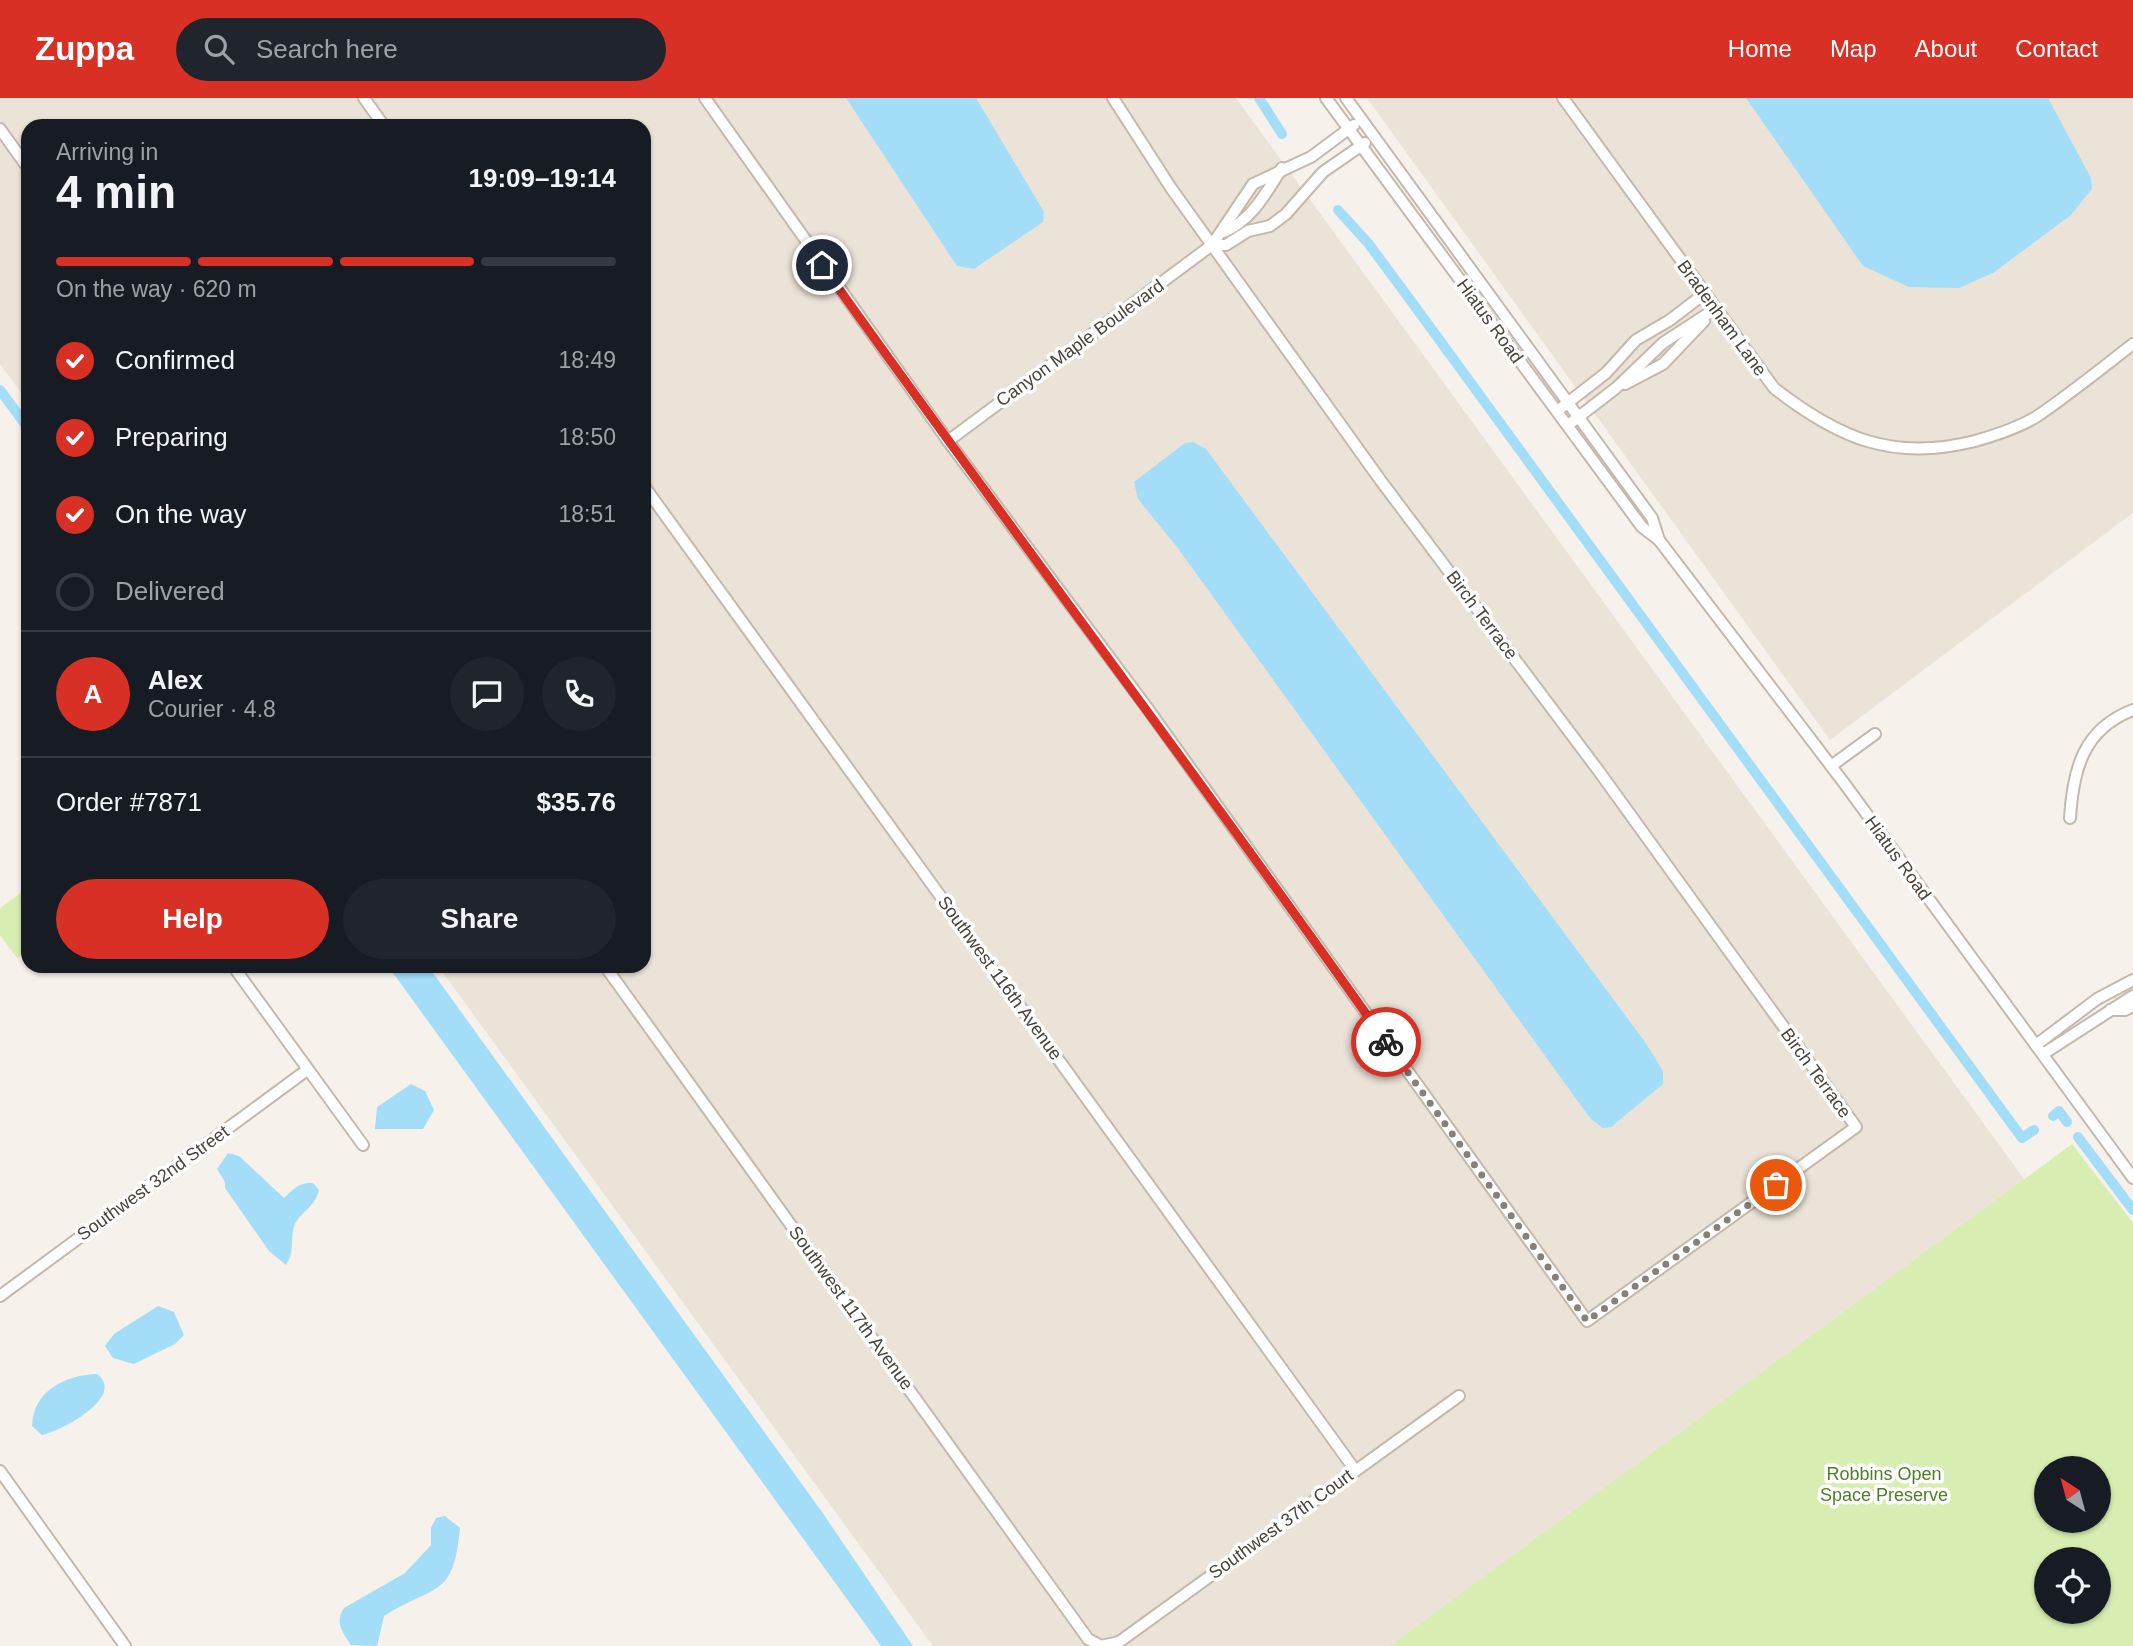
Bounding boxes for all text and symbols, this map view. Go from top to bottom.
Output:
search box [176,18,666,81]
text: Zuppa [35,30,134,67]
icon: search [200,30,238,68]
text: Search here [256,34,398,64]
text: Home [1728,35,1792,62]
text: Map [1830,35,1877,62]
text: About [1915,35,1977,62]
text: Contact [2015,35,2098,62]
text: Arriving in [56,139,158,165]
text: 19:09–19:14 [469,163,616,193]
text: 4 min [56,166,176,218]
pin [792,235,852,295]
icon: home [803,246,841,284]
street label: Bradenham Lane [1673,256,1771,380]
street label: Hiatus Road [1453,275,1527,367]
text: On the way · 620 m [56,276,257,302]
street label: Canyon Maple Boulevard [992,276,1168,410]
icon: check [56,342,94,380]
text: Confirmed [115,345,235,375]
text: 18:49 [558,347,616,373]
icon: check [56,419,94,457]
text: Preparing [115,422,228,452]
text: 18:50 [558,424,616,450]
icon: check [56,496,94,534]
text: On the way [115,499,247,529]
text: 18:51 [558,501,616,527]
street label: Birch Terrace [1442,567,1522,663]
text: Delivered [115,576,225,606]
button: chat [450,657,524,731]
button: phone [542,657,616,731]
text: Alex [148,665,203,695]
text: A [84,679,102,709]
text: Courier · 4.8 [148,696,276,722]
text: Order #7871 [56,787,202,817]
text: $35.76 [536,787,616,817]
street label: Hiatus Road [1861,812,1935,904]
button: Help [56,879,329,959]
button: Share [343,879,616,959]
street label: Southwest 116th Avenue [934,892,1066,1064]
courier [1351,1007,1421,1077]
icon: bike [1367,1023,1405,1061]
street label: Birch Terrace [1777,1024,1855,1122]
street label: Southwest 32nd Street [73,1121,233,1245]
pin [1746,1155,1806,1215]
icon: bag [1757,1166,1795,1204]
street label: Southwest 117th Avenue [785,1222,917,1394]
north arrow [2034,1456,2110,1533]
map controls [2034,1456,2111,1624]
park label: Robbins Open Space Preserve [1820,1464,1948,1505]
street label: Southwest 37th Court [1205,1465,1357,1583]
button: locate [2034,1547,2111,1624]

